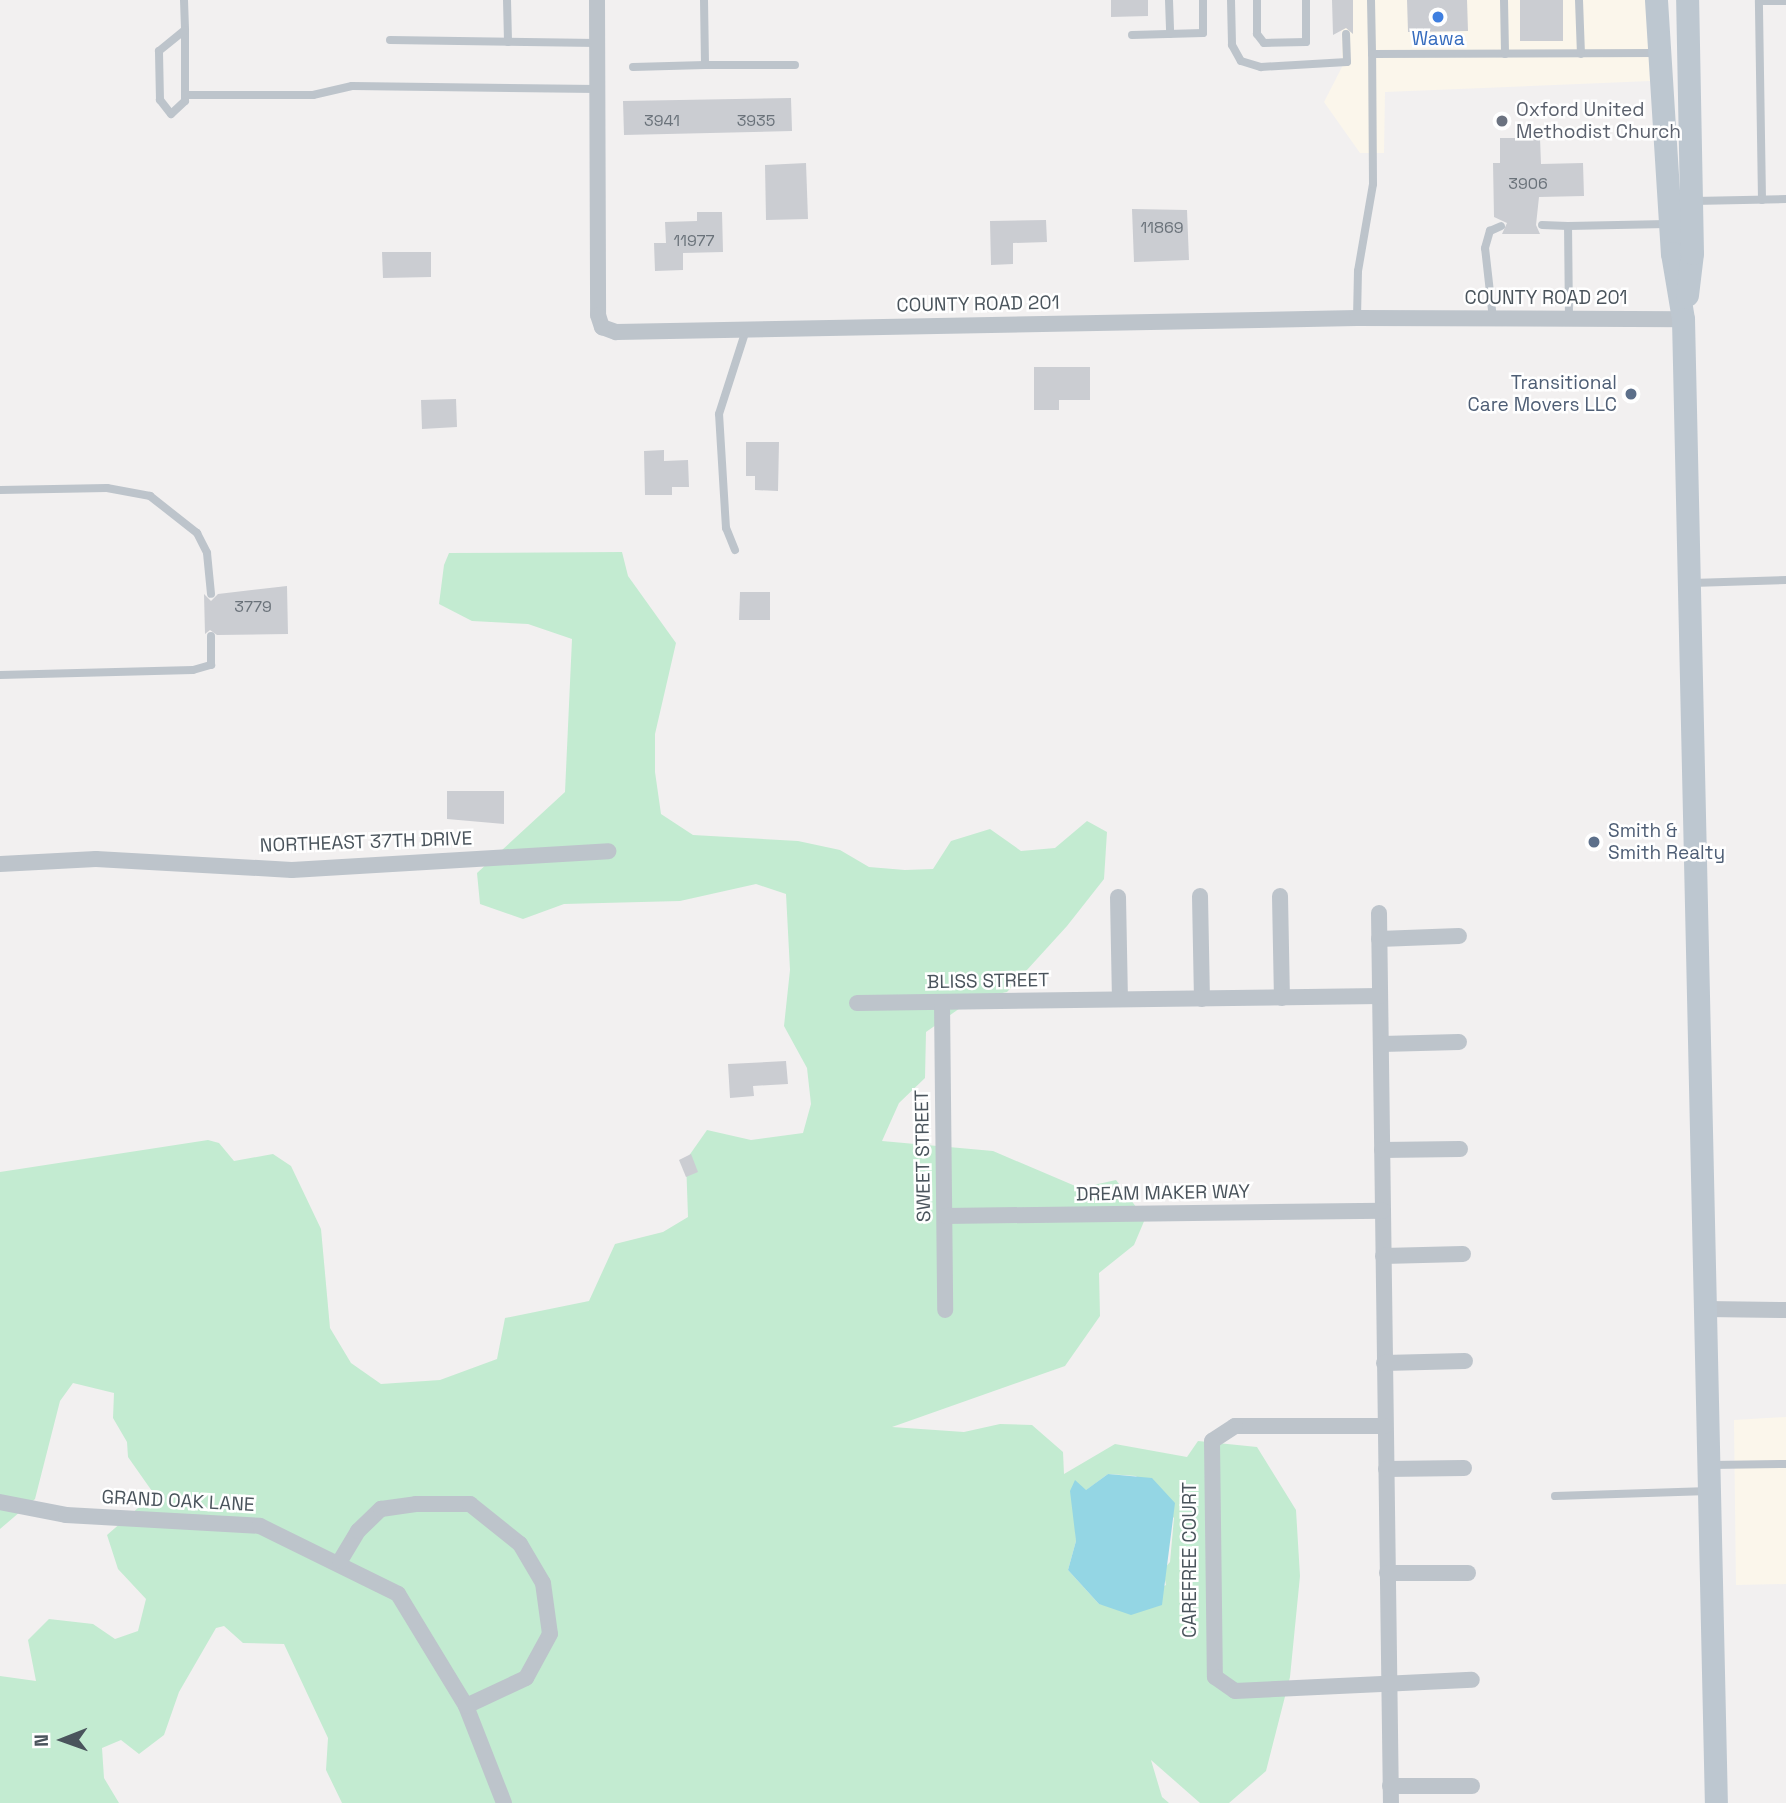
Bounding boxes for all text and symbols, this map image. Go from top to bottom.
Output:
marker: Wawa [1430,9,1446,25]
place label: Wawa [1411,28,1465,50]
place label: Oxford United Methodist Church [1516,99,1681,143]
house number: 3941 [644,111,680,131]
house number: 3935 [737,111,775,131]
marker: Oxford United Methodist Church [1494,113,1510,129]
house number: 3906 [1508,174,1548,194]
house number: 11869 [1141,218,1183,238]
house number: 11977 [674,231,714,251]
street label: COUNTY ROAD 201 [1464,287,1628,309]
street label: COUNTY ROAD 201 [896,291,1060,317]
place label: Transitional Care Movers LLC [1468,372,1617,416]
marker: Transitional Care Movers LLC [1623,386,1639,402]
house number: 3779 [234,597,272,617]
place label: Smith & Smith Realty [1608,820,1725,864]
street label: NORTHEAST 37TH DRIVE [259,827,473,857]
marker: Smith & Smith Realty [1586,834,1602,850]
street label: BLISS STREET [927,969,1049,993]
street label: SWEET STREET [910,1090,936,1222]
street label: DREAM MAKER WAY [1076,1180,1250,1206]
street label: CAREFREE COURT [1179,1482,1201,1638]
street label: GRAND OAK LANE [101,1486,255,1516]
north arrow [28,1705,98,1775]
text: N [29,1734,54,1747]

